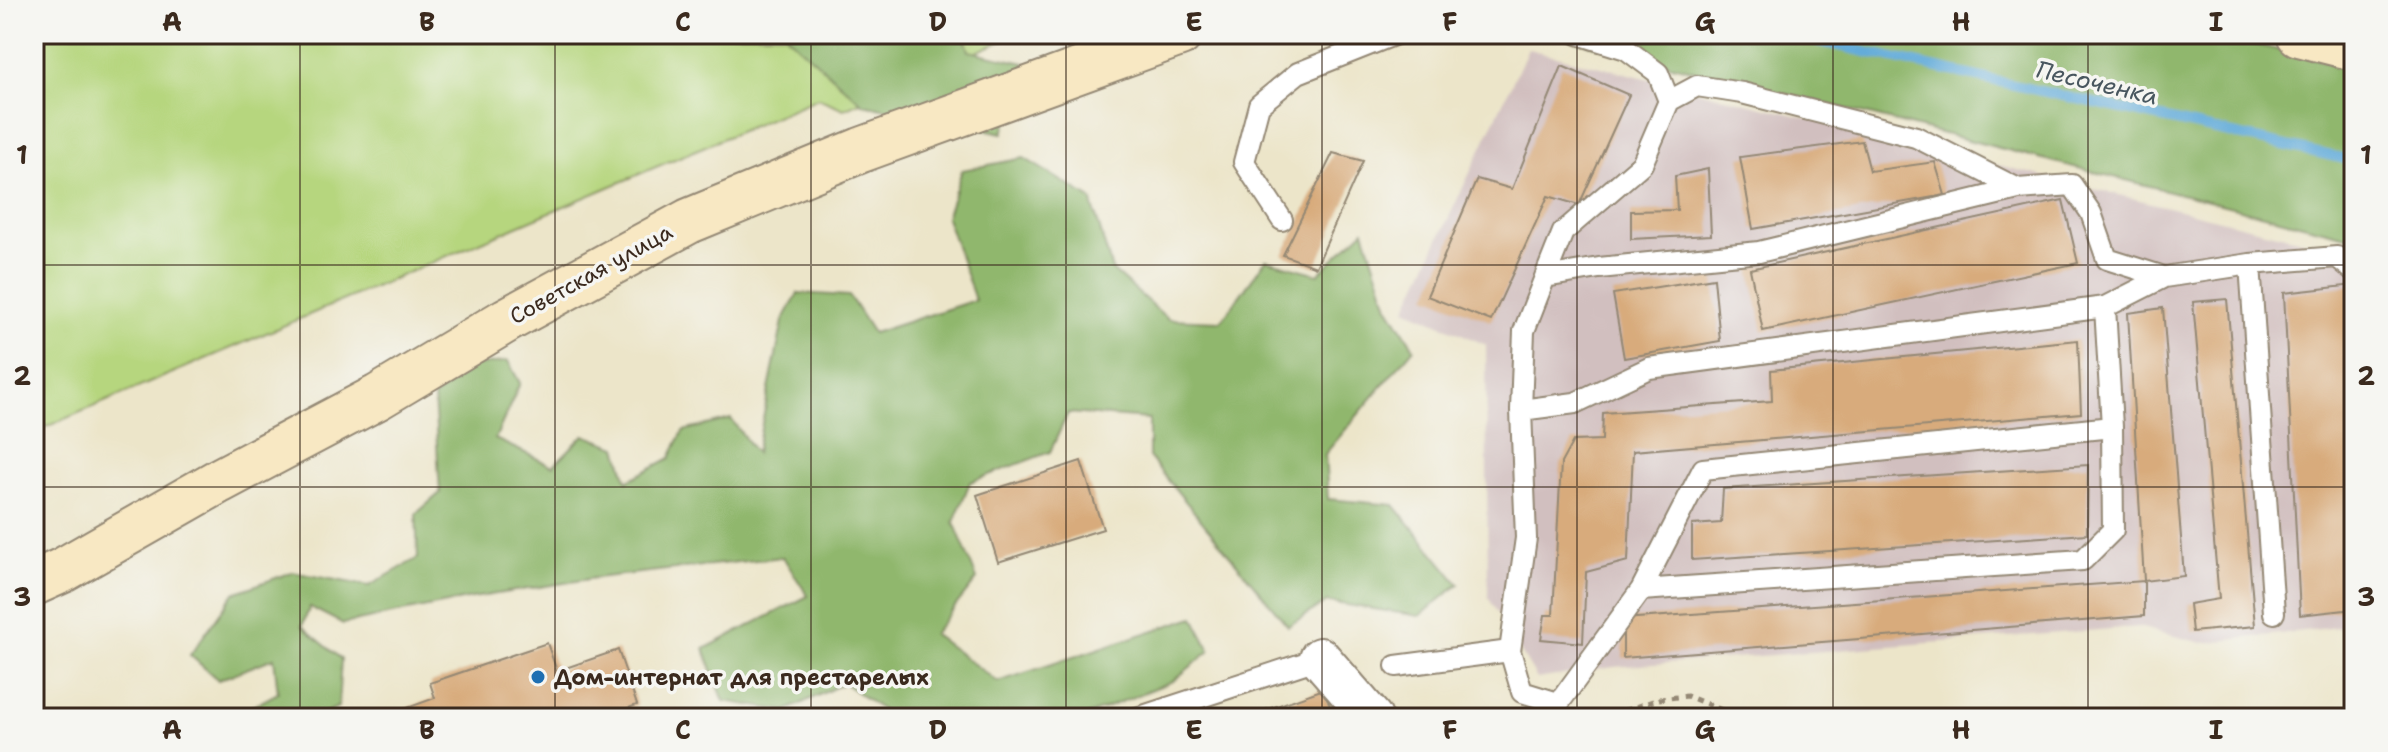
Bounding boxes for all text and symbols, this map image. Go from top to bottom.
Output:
text: A [162,4,182,39]
text: B [419,4,435,39]
text: C [675,4,691,39]
text: D [929,4,947,39]
text: E [1185,4,1203,39]
text: F [1442,4,1458,39]
text: G [1695,4,1716,39]
text: H [1952,4,1970,39]
text: I [2209,4,2223,39]
water label: Песоченка [2033,53,2161,113]
text: 1 [16,137,28,172]
text: 1 [2360,137,2372,172]
street label: Советская улица [504,217,678,331]
text: 2 [13,358,31,393]
text: 2 [2357,358,2375,393]
text: 3 [13,579,31,614]
text: 3 [2357,579,2375,614]
place label: Дом-интернат для престарелых [554,663,929,692]
marker: Дом-интернат для престарелых [529,668,547,686]
text: A [162,712,182,747]
text: B [419,712,435,747]
text: C [675,712,691,747]
text: D [929,712,947,747]
text: E [1185,712,1203,747]
text: F [1442,712,1458,747]
text: G [1695,712,1716,747]
text: H [1952,712,1970,747]
text: I [2209,712,2223,747]

